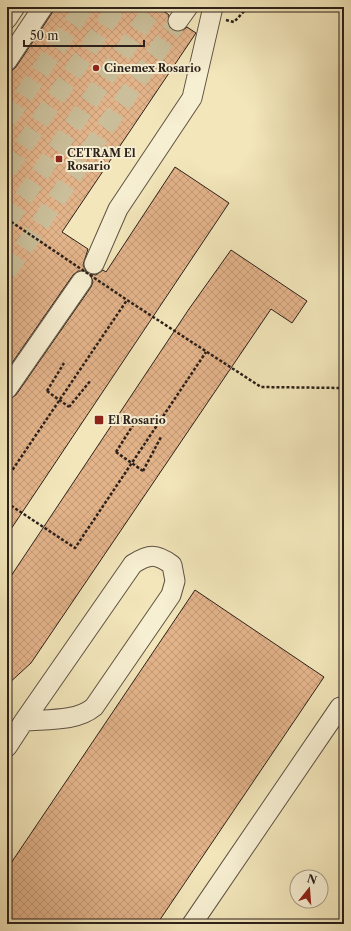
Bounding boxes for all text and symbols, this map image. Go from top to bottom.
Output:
scale bar [24,22,144,48]
text: 50 m [30,28,59,43]
place label: Cinemex Rosario [104,61,201,75]
marker: Cinemex Rosario [91,63,101,73]
place label: CETRAM El Rosario [67,146,136,173]
marker: CETRAM El Rosario [54,154,64,164]
place label: El Rosario [108,413,166,427]
marker: El Rosario [93,414,105,426]
north arrow [289,869,329,909]
text: N [305,871,319,888]

